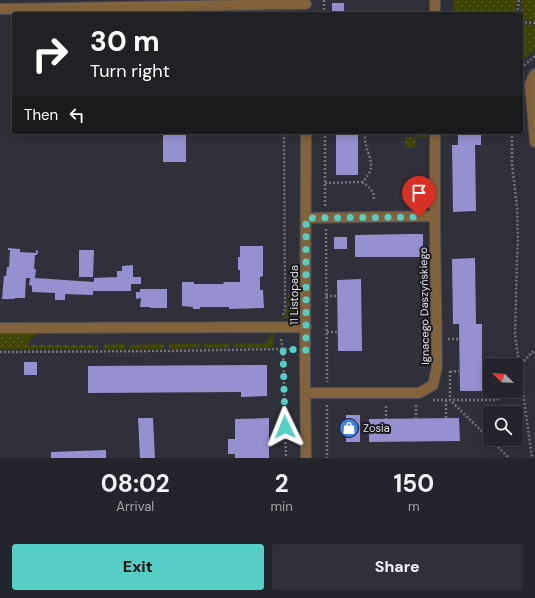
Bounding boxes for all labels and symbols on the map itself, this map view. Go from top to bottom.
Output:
pin [402,176,436,217]
street label: Ignacego Daszyńskiego [416,247,432,365]
street label: 11 Listopada [287,265,301,325]
north arrow [483,358,523,398]
position arrow [264,406,306,448]
shop icon: Zosia [338,417,360,439]
place label: Zosia [363,421,390,435]

